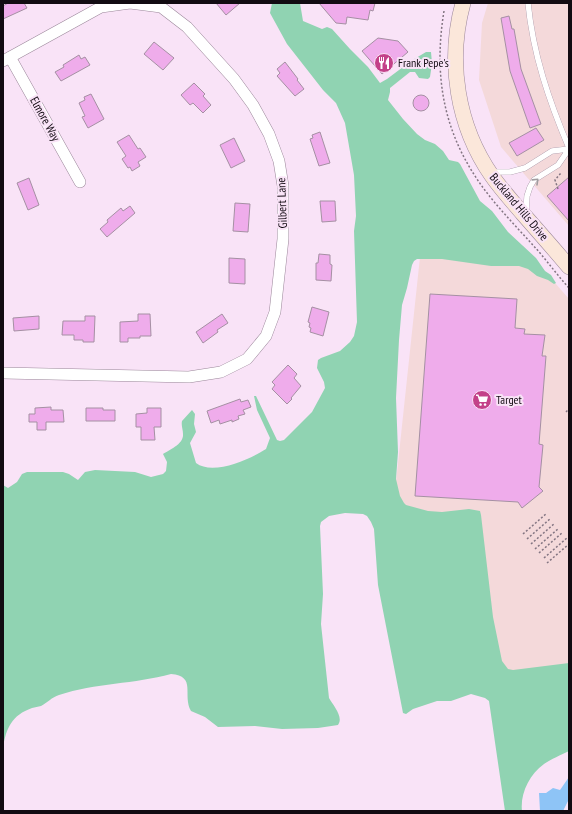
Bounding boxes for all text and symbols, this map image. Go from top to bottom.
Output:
restaurant icon: Frank Pepe's [373,52,395,74]
place label: Frank Pepe's [398,55,449,70]
street label: Elmore Way [27,94,64,144]
street label: Buckland Hills Drive [487,170,552,243]
street label: Gilbert Lane [273,177,290,229]
one-way arrow [531,178,539,186]
supermarket icon: Target [471,389,493,411]
place label: Target [496,392,523,407]

